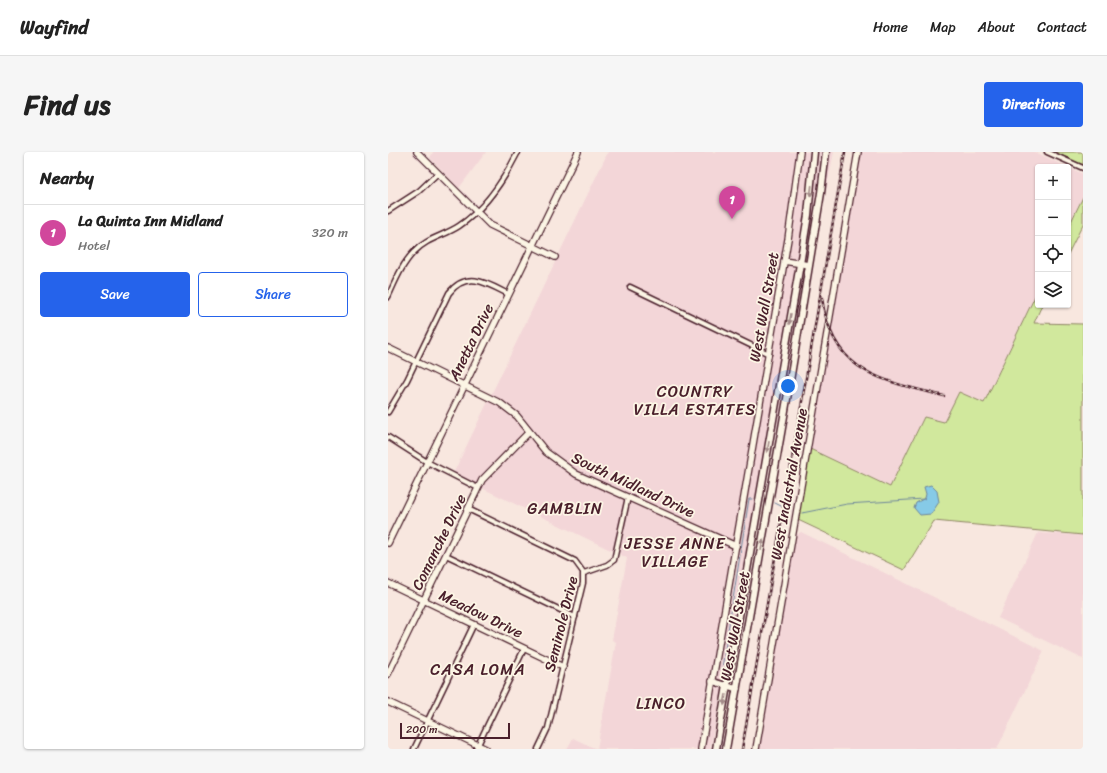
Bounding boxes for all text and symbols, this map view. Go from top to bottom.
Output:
text: Wayfind [20,11,88,44]
text: Home [873,15,908,40]
text: Map [930,15,956,40]
text: About [978,15,1015,40]
text: Contact [1037,15,1087,40]
text: Find us [24,80,111,129]
button: Directions [984,82,1083,127]
text: Nearby [40,163,94,193]
map controls [1035,164,1071,308]
button: + [1035,164,1071,200]
one-way arrow [808,185,814,197]
pin: 1 [719,186,745,219]
button: − [1035,200,1071,236]
text: La Quinta Inn Midland [78,208,222,234]
text: 1 [50,221,56,244]
text: 320 m [312,221,348,244]
text: Hotel [78,234,110,257]
button: locate [1035,236,1071,272]
street label: West Wall Street [742,250,787,364]
button: Save [40,272,190,317]
button: Share [198,272,348,317]
button: layers [1035,272,1071,308]
street label: Anetta Drive [441,299,501,386]
one-way arrow [787,313,793,325]
your location [778,376,798,396]
district label: COUNTRY VILLA ESTATES [634,377,756,424]
street label: West Industrial Avenue [763,406,815,562]
one-way arrow [765,441,771,453]
street label: South Midland Drive [567,445,699,525]
street label: Comanche Drive [404,489,474,595]
district label: GAMBLIN [527,494,603,523]
district label: JESSE ANNE VILLAGE [623,529,726,576]
one-way arrow [759,539,765,551]
street label: West Wall Street [713,569,758,683]
street label: Seminole Drive [537,573,585,675]
street label: Meadow Drive [434,582,528,646]
district label: CASA LOMA [430,655,526,684]
district label: LINCO [636,689,686,718]
one-way arrow [721,693,727,706]
text: 200 m [406,720,438,739]
scale bar [400,721,510,740]

